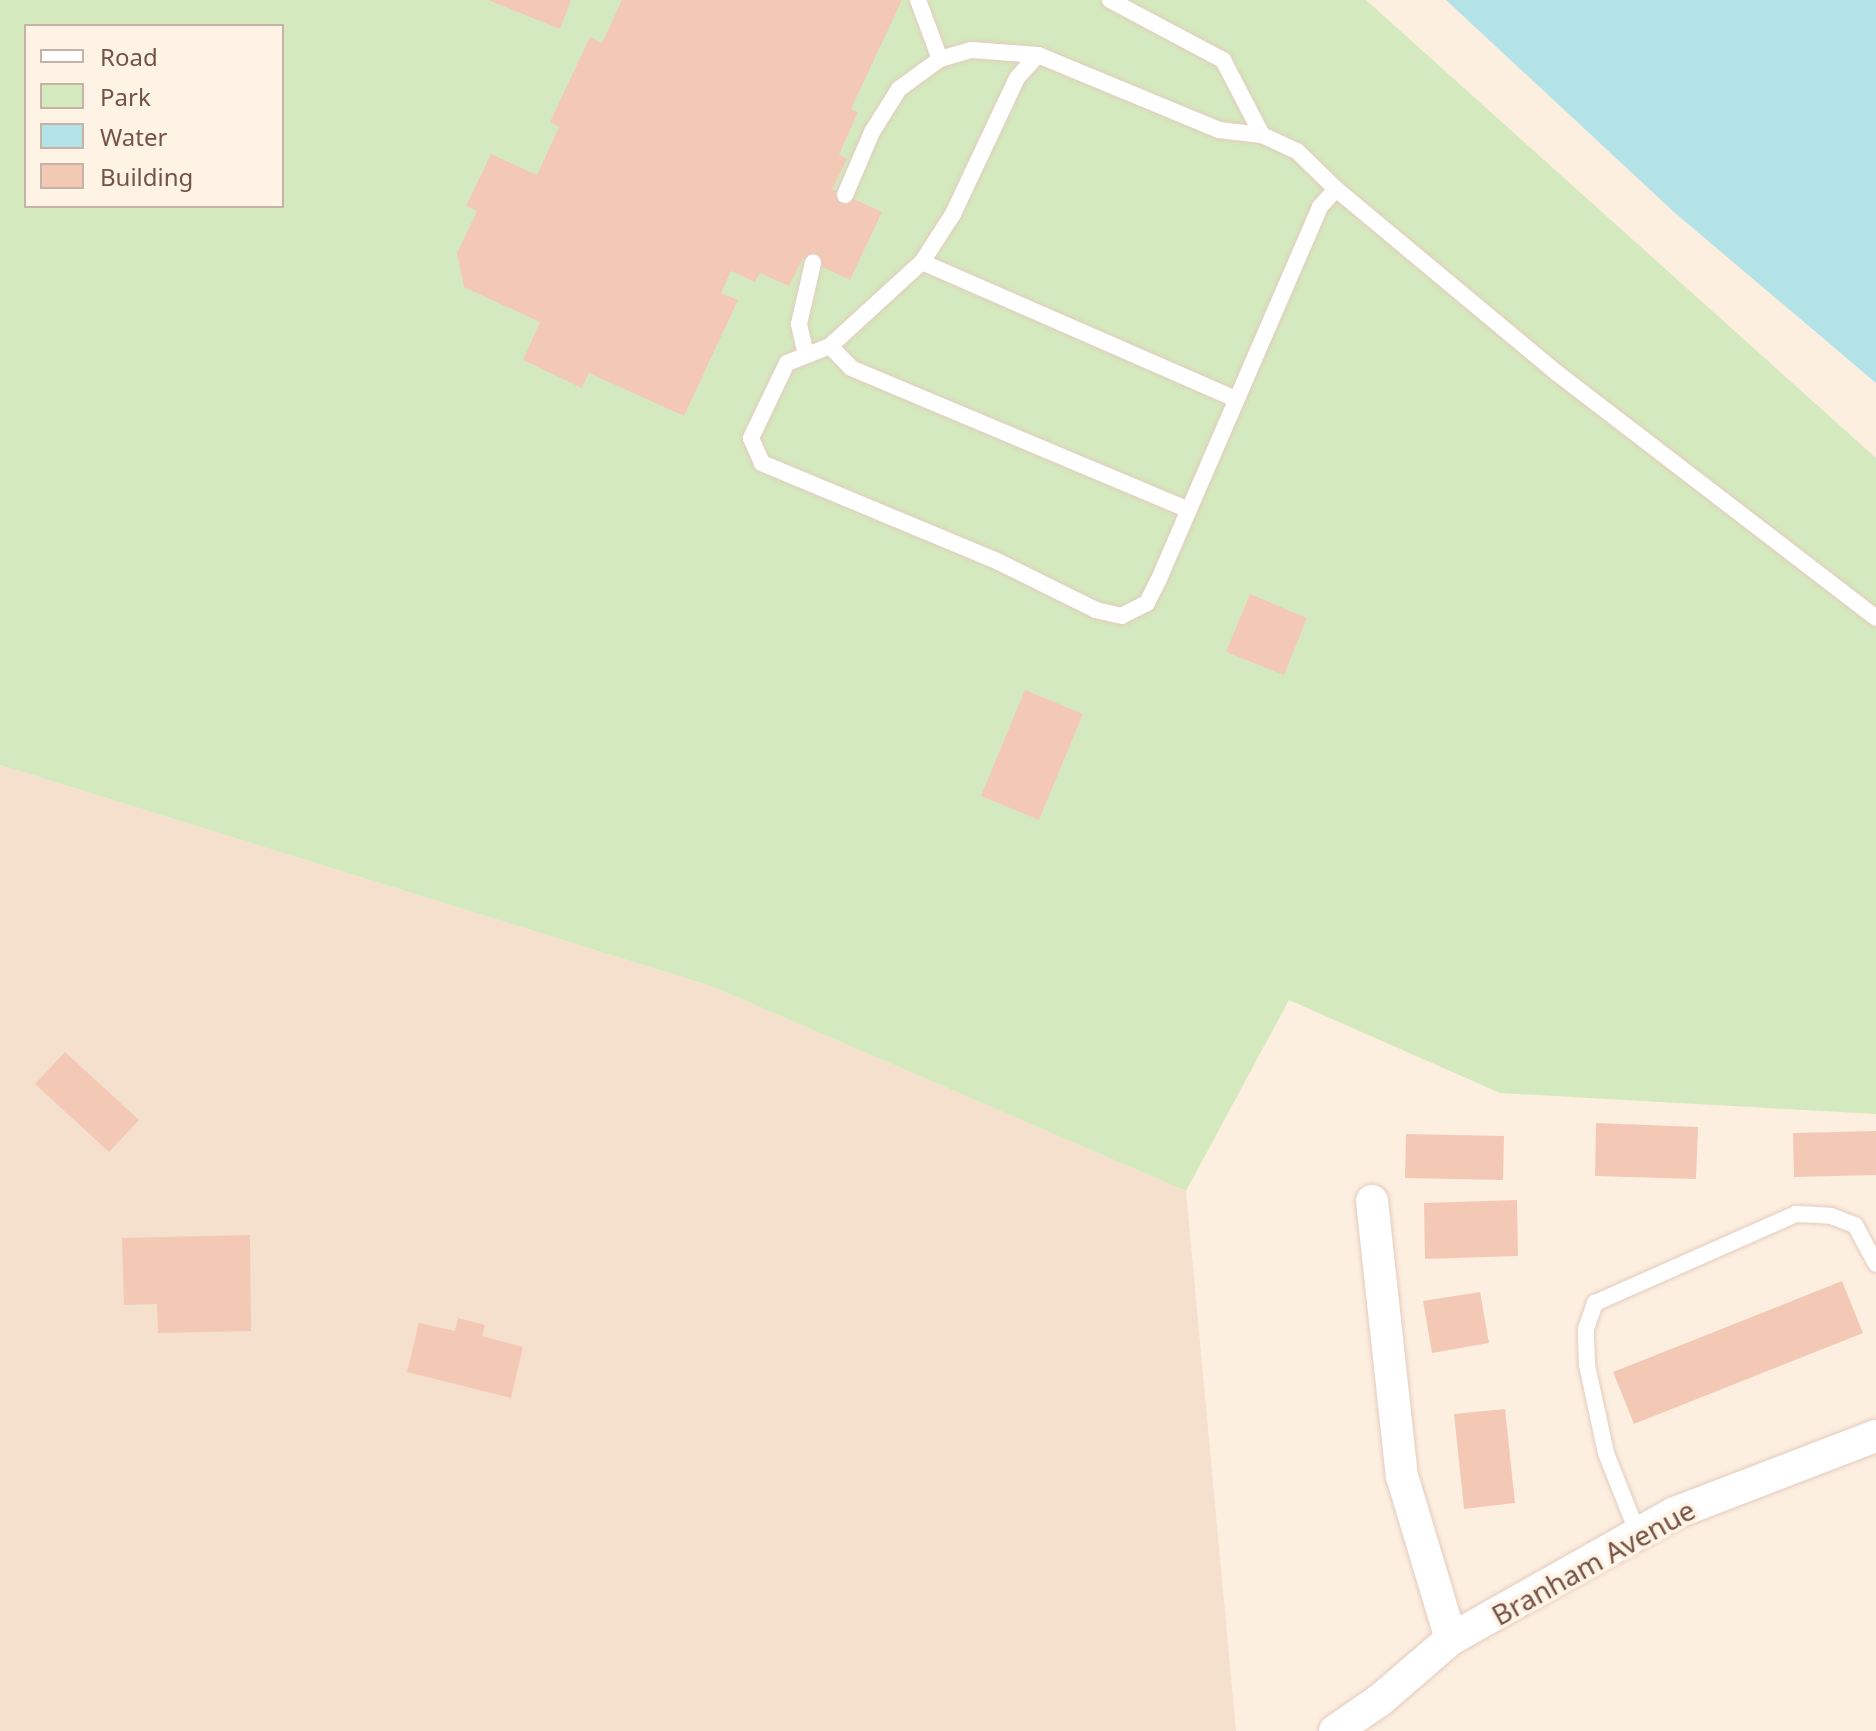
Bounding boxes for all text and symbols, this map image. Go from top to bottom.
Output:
legend [24,24,284,208]
text: Road [100,40,158,73]
text: Park [100,80,151,113]
text: Water [100,120,167,153]
text: Building [100,160,193,193]
street label: Branham Avenue [1486,1492,1700,1632]

